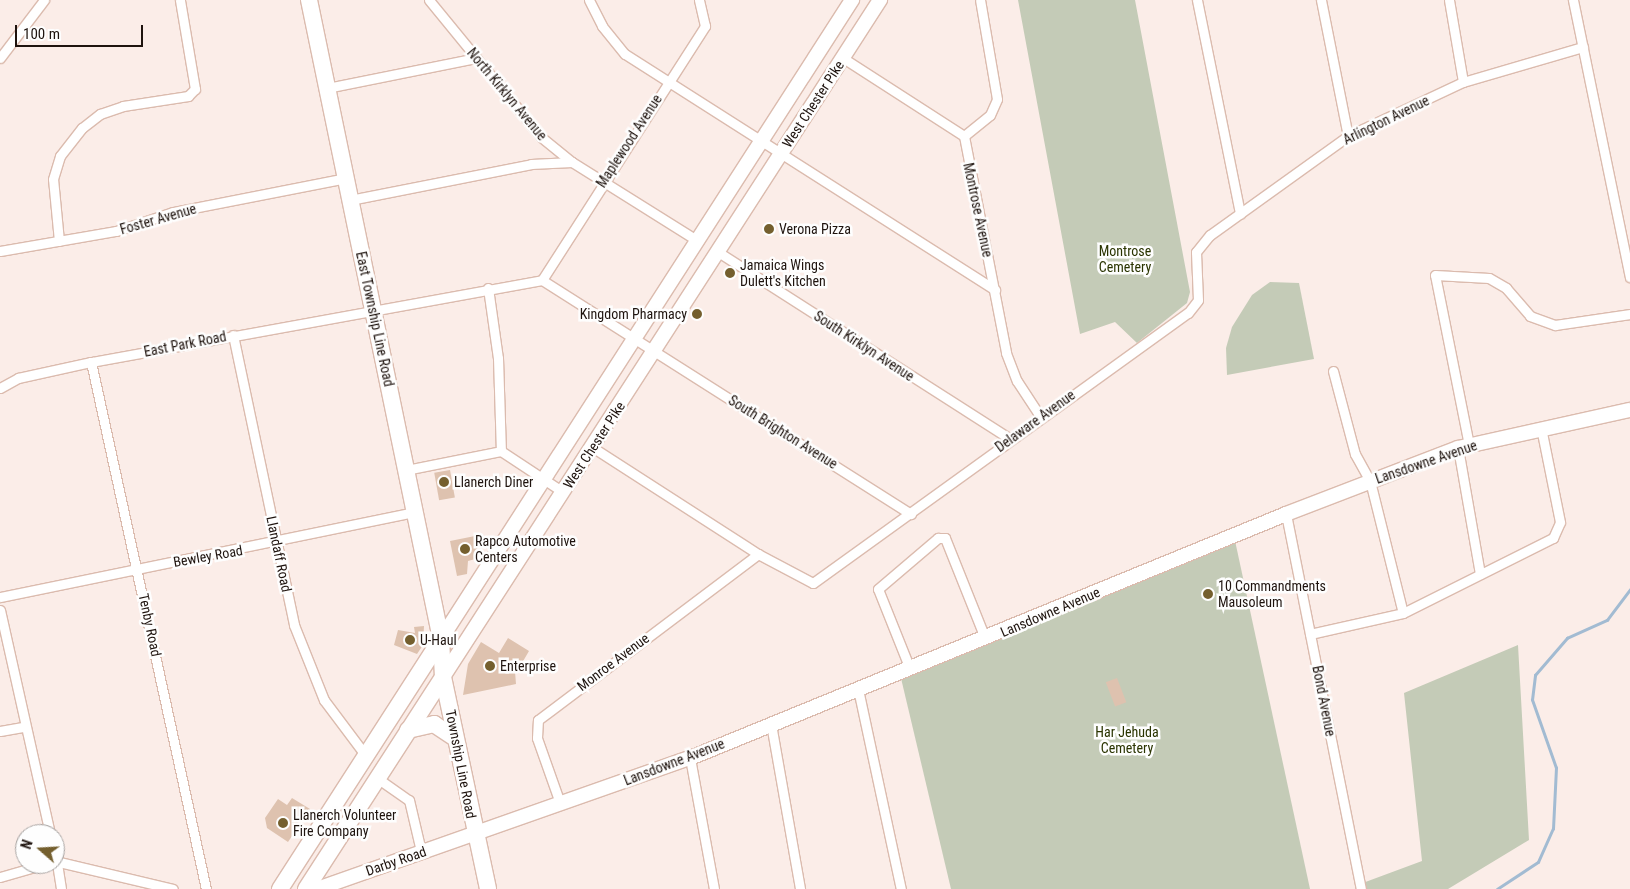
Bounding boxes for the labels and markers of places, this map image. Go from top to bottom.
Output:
place label: Verona Pizza [779,221,851,237]
marker: Verona Pizza [763,223,775,235]
place label: Jamaica Wings Dulett's Kitchen [740,257,826,290]
marker: Jamaica Wings Dulett's Kitchen [724,267,736,279]
place label: Kingdom Pharmacy [580,306,687,322]
marker: Kingdom Pharmacy [691,308,703,320]
place label: Llanerch Diner [454,474,533,490]
marker: Llanerch Diner [438,476,450,488]
place label: Rapco Automotive Centers [475,533,576,566]
marker: Rapco Automotive Centers [459,543,471,555]
place label: 10 Commandments Mausoleum [1218,578,1326,610]
marker: 10 Commandments Mausoleum [1202,588,1214,600]
place label: U-Haul [420,632,457,648]
marker: U-Haul [404,634,416,646]
place label: Enterprise [500,658,556,674]
marker: Enterprise [484,660,496,672]
place label: Llanerch Volunteer Fire Company [293,807,396,840]
marker: Llanerch Volunteer Fire Company [277,817,289,829]

